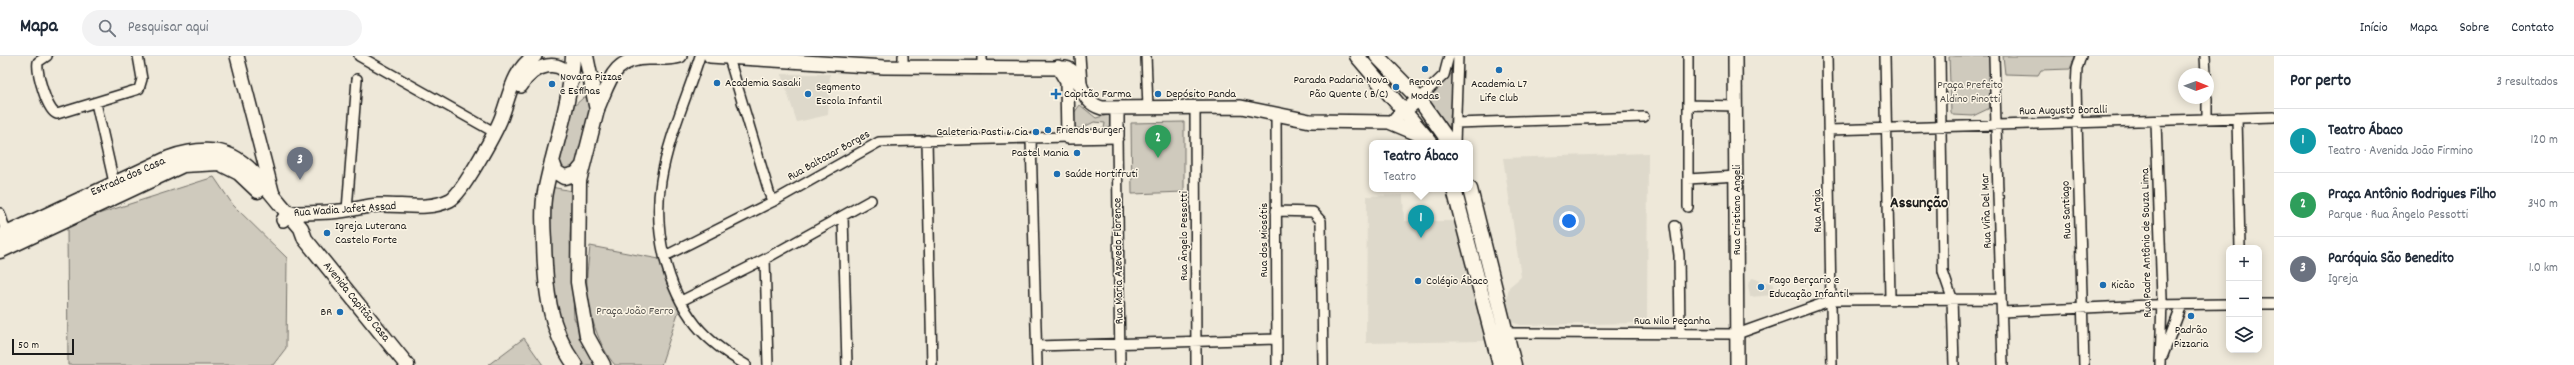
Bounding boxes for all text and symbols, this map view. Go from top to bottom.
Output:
search box [82,10,362,46]
text: Mapa [20,14,58,41]
icon: search [96,17,118,39]
text: Pesquisar aqui [128,17,209,39]
text: Início [2360,18,2388,38]
text: Mapa [2410,18,2437,38]
text: Sobre [2459,18,2489,38]
text: Contato [2511,18,2554,38]
marker: Renova Modas [1420,64,1430,74]
marker: Academia L7 Life Club [1494,65,1504,75]
north arrow [2178,68,2214,104]
place label: Novara Pizzas e Esfihas [560,69,622,100]
text: Por perto [2290,70,2351,94]
place label: Parada Padaria Nova Pão Quente ( B/C) [1294,72,1388,103]
text: 3 resultados [2496,73,2558,92]
place label: Renova Modas [1409,74,1442,105]
place label: Academia Sasaki [725,75,800,92]
place label: Academia L7 Life Club [1471,76,1528,107]
park label: Praça Prefeito Aldino Pinotti [1937,77,2003,108]
marker: Academia Sasaki [712,78,722,88]
marker: Novara Pizzas e Esfihas [547,79,557,89]
place label: Segmento Escola Infantil [816,79,882,110]
marker: Parada Padaria Nova Pão Quente ( B/C) [1391,82,1401,92]
place label: Capitão Farma [1064,86,1131,103]
place label: Depósito Panda [1166,86,1236,103]
marker: Segmento Escola Infantil [803,89,813,99]
marker: Capitão Farma [1051,89,1061,99]
marker: Depósito Panda [1153,89,1163,99]
street label: Rua Augusto Boralli [2019,102,2107,120]
text: Teatro Ábaco [2328,120,2403,142]
place label: Friends Burger [1056,122,1123,139]
place label: Galeteria Pasti & Cia [936,124,1028,141]
marker: Friends Burger [1043,125,1053,135]
pin: 2 [1145,125,1171,158]
street label: Rua Baltazar Borges [785,126,873,186]
marker: Galeteria Pasti & Cia [1031,127,1041,137]
text: 1 [2302,131,2304,150]
text: 120 m [2530,131,2558,150]
popup [1369,140,1473,192]
text: Teatro · Avenida João Firmino [2328,142,2473,161]
place label: Pastel Mania [1012,145,1069,162]
text: Teatro Ábaco [1384,146,1458,168]
pin: 3 [287,147,313,180]
marker: Pastel Mania [1072,148,1082,158]
street label: Estrada dos Casa [88,153,168,201]
street label: Rua Cristiano Angeli [1729,165,1746,255]
place label: Saúde Hortifruti [1065,166,1138,183]
text: Teatro [1384,168,1416,187]
street label: Rua Padre Antônio de Souza Lima [2137,168,2157,318]
marker: Saúde Hortifruti [1052,169,1062,179]
street label: Rua Viña Del Mar [1977,172,1997,249]
street label: Rua Santiago [2057,180,2077,240]
text: Praça Antônio Rodrigues Filho [2328,184,2496,206]
street label: Rua Argia [1809,189,1827,233]
street label: Rua Ângelo Pessotti [1176,191,1193,281]
district label: Assunção [1890,192,1948,215]
text: 2 [2300,195,2306,214]
text: 340 m [2528,195,2558,214]
street label: Rua Wadia Jafet Assad [293,198,397,222]
street label: Rua Maria Azevedo Florence [1109,198,1129,324]
street label: Rua dos Miosótis [1256,203,1273,277]
pin: 1 [1408,205,1434,238]
text: Parque · Rua Ângelo Pessotti [2328,206,2468,225]
your location [1559,211,1579,231]
place label: Igreja Luterana Castelo Forte [335,218,407,249]
marker: Igreja Luterana Castelo Forte [322,228,332,238]
map controls [2226,245,2262,353]
button: + [2226,245,2262,281]
text: Paróquia São Benedito [2328,248,2454,270]
street label: Avenida Capitão Casa [318,258,394,346]
text: 3 [2300,259,2306,278]
text: 1.0 km [2529,259,2558,278]
text: Igreja [2328,270,2358,289]
place label: Fago Berçario e Educação Infantil [1769,272,1849,303]
place label: Colégio Ábaco [1426,273,1488,290]
marker: Colégio Ábaco [1413,276,1423,286]
place label: Kicão [2111,277,2135,294]
marker: Kicão [2098,280,2108,290]
button: − [2226,281,2262,317]
marker: Fago Berçario e Educação Infantil [1756,282,1766,292]
park label: Praça João Ferro [596,303,674,320]
place label: BR [320,304,332,321]
marker: BR [335,307,345,317]
marker: Padrão Pizzaria [2186,311,2196,321]
street label: Rua Nilo Peçanha [1634,313,1711,330]
button: layers [2226,317,2262,353]
place label: Padrão Pizzaria [2174,322,2209,353]
scale bar [12,337,74,356]
text: 50 m [18,338,39,354]

